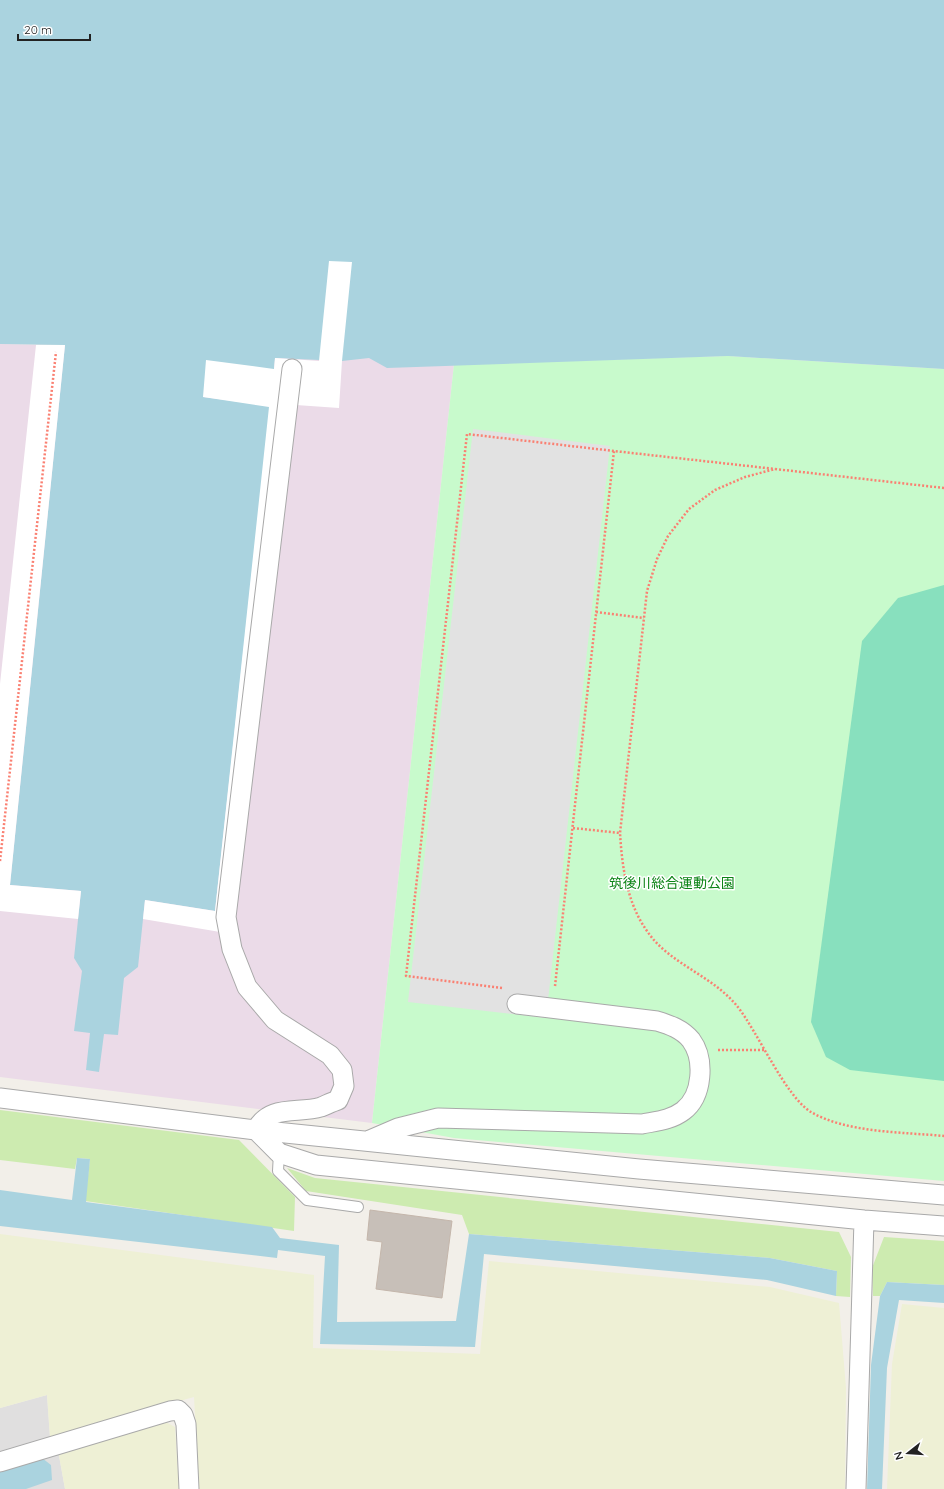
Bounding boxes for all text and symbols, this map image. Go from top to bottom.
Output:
scale bar [18,16,90,42]
text: 20 m [24,22,52,37]
park label: 筑後川総合運動公園 [609,874,735,892]
north arrow [888,1433,928,1473]
text: N [891,1450,906,1462]

